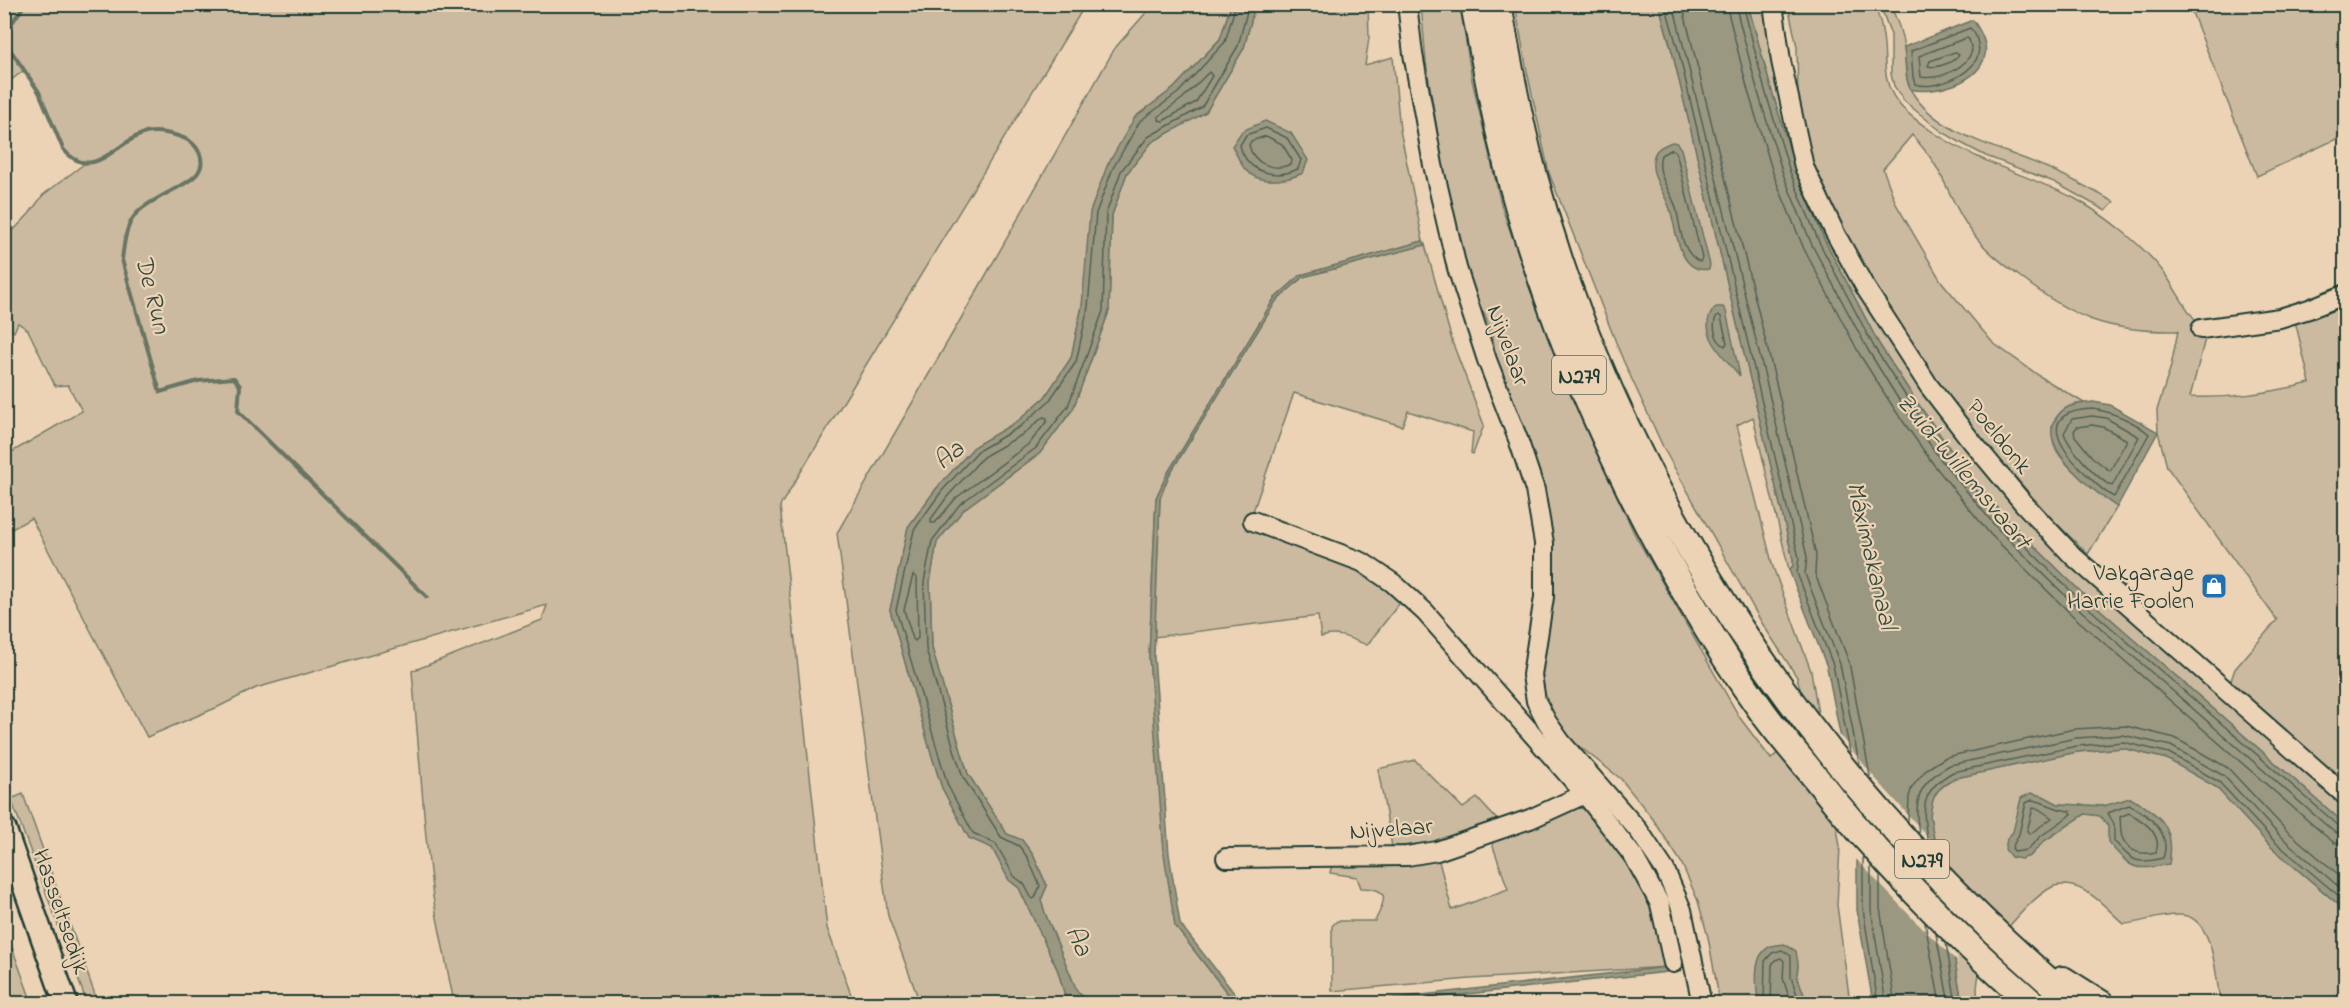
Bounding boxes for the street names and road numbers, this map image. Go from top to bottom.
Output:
street label: Nijvelaar [1476,301,1538,392]
road number: N279 [1552,356,1606,394]
street label: Poeldonk [1957,392,2040,483]
street label: Nijvelaar [1348,810,1435,851]
road number: N279 [1895,840,1949,878]
street label: Hasseltsedijk [22,845,98,980]

